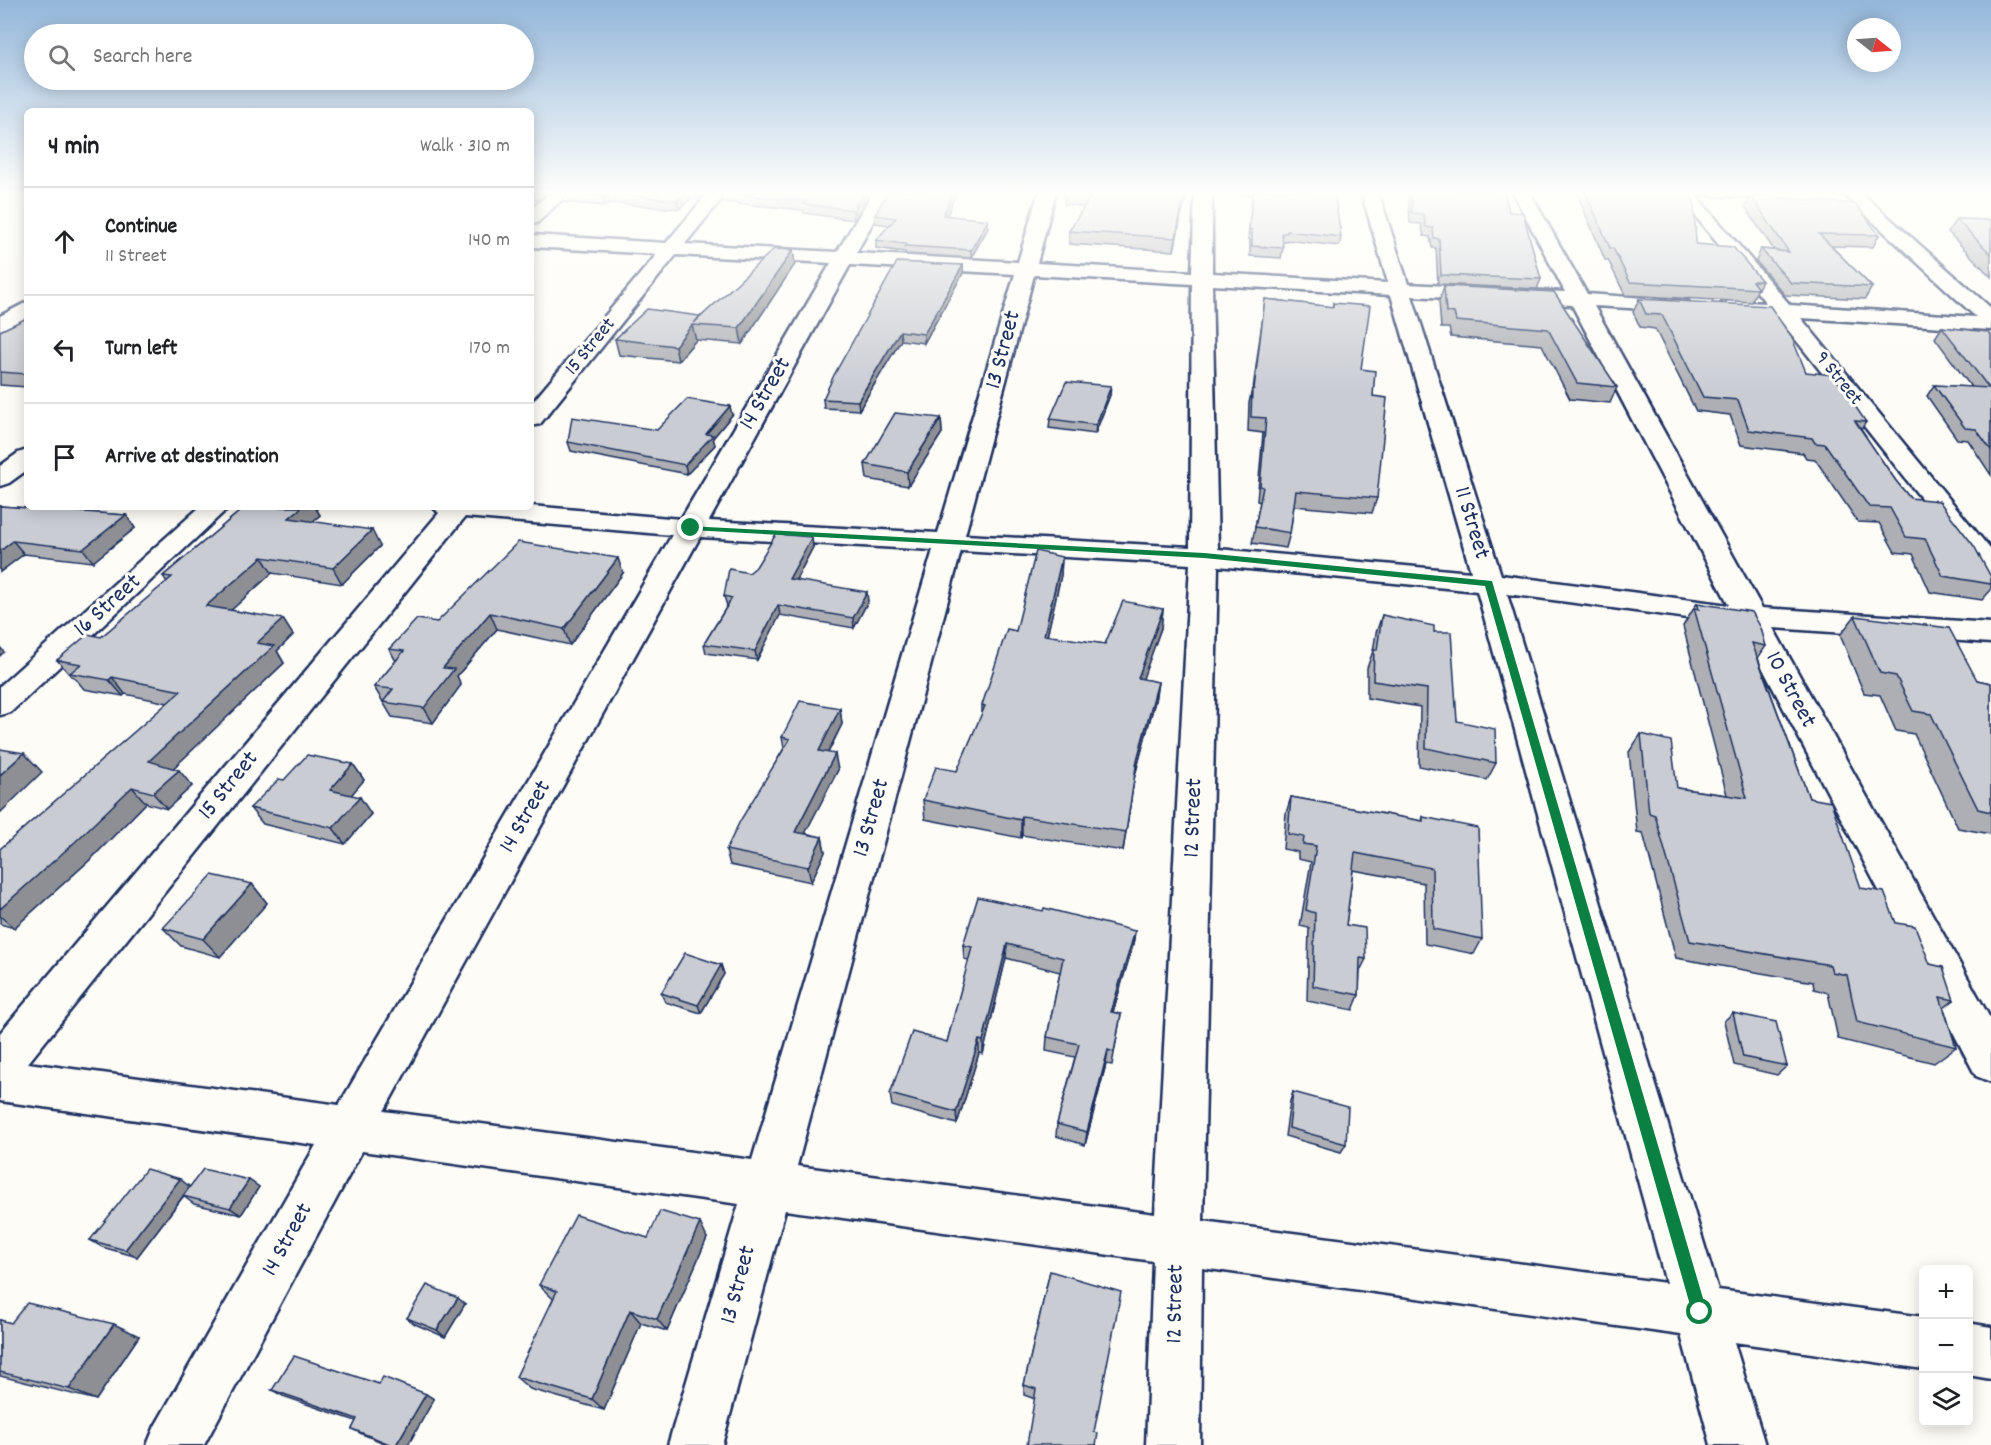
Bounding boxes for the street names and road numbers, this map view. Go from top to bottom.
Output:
street label: 13 Street [977,307,1031,393]
street label: 15 Street [559,312,623,382]
street label: 9 Street [1808,346,1868,412]
street label: 14 Street [732,351,801,437]
street label: 11 Street [1444,482,1498,564]
street label: 16 Street [67,566,150,646]
street label: 10 Street [1756,646,1824,734]
street label: 15 Street [191,744,268,828]
street label: 14 Street [492,774,561,860]
street label: 13 Street [845,775,899,861]
street label: 12 Street [1176,778,1212,858]
street label: 14 Street [254,1197,322,1283]
street label: 13 Street [712,1242,766,1328]
street label: 12 Street [1158,1264,1194,1344]

